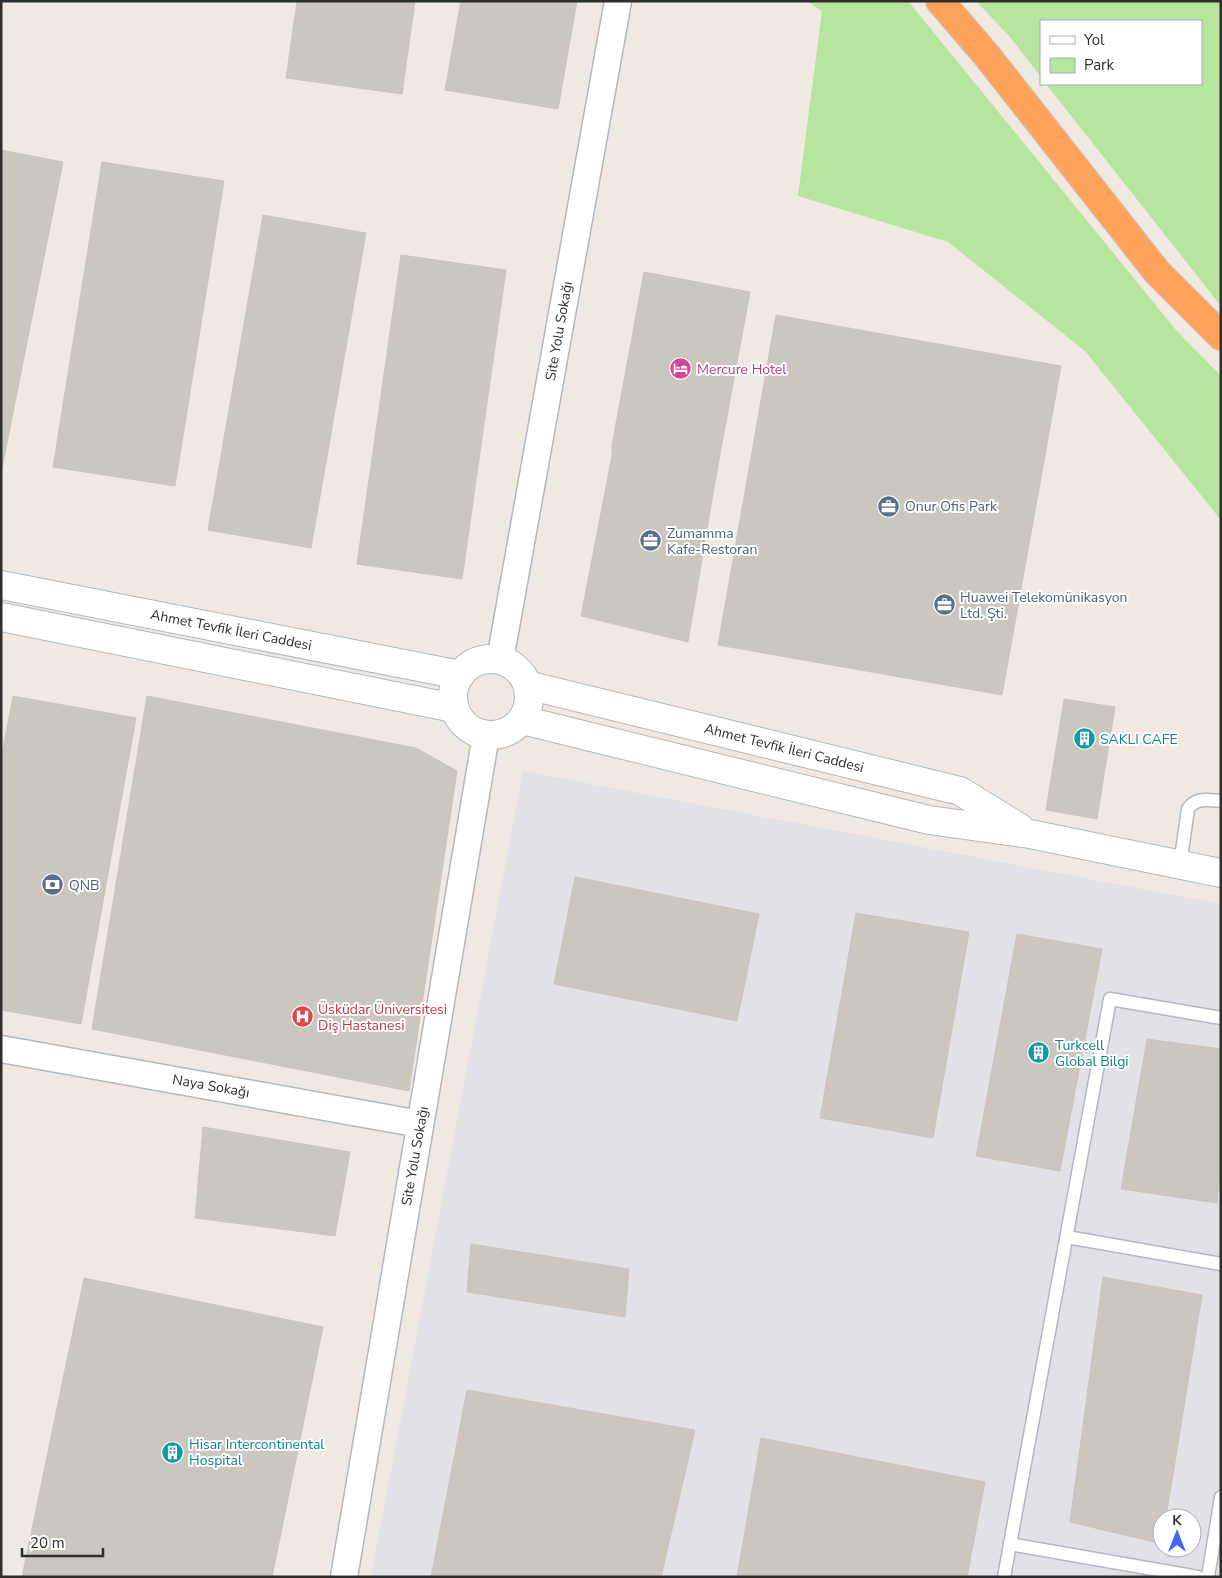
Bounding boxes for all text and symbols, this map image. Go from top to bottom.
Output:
legend [1040,20,1202,85]
text: Yol [1083,30,1105,50]
text: Park [1084,55,1114,75]
street label: Site Yolu Sokağı [541,280,577,382]
hotel icon: Mercure Hotel [669,357,693,381]
place label: Mercure Hotel [697,360,787,379]
office icon: Onur Ofis Park [877,494,901,518]
place label: Onur Ofis Park [905,497,998,516]
place label: Zumamma Kafe-Restoran [667,524,757,559]
office icon: Zumamma Kafe-Restoran [639,529,663,553]
place label: Huawei Telekomünikasyon Ltd. Şti. [960,588,1128,623]
office icon: Huawei Telekomünikasyon Ltd. Şti. [932,593,956,617]
street label: Ahmet Tevfik İleri Caddesi [149,605,313,655]
street label: Ahmet Tevfik İleri Caddesi [702,719,866,777]
building icon: SAKLI CAFE [1072,727,1096,751]
place label: SAKLI CAFE [1100,730,1178,749]
bank icon: QNB [41,873,65,897]
place label: QNB [69,876,100,895]
place label: Üsküdar Üniversitesi Diş Hastanesi [318,1000,447,1035]
hospital icon: Üsküdar Üniversitesi Diş Hastanesi [290,1005,314,1029]
place label: Turkcell Global Bilgi [1055,1036,1129,1071]
building icon: Turkcell Global Bilgi [1027,1041,1051,1065]
street label: Naya Sokağı [171,1070,251,1102]
street label: Site Yolu Sokağı [397,1105,433,1207]
place label: Hisar Intercontinental Hospital [189,1435,325,1470]
building icon: Hisar Intercontinental Hospital [161,1440,185,1464]
north arrow [1152,1508,1202,1558]
text: K [1172,1511,1182,1530]
scale bar [22,1526,104,1558]
text: 20 m [30,1533,65,1553]

